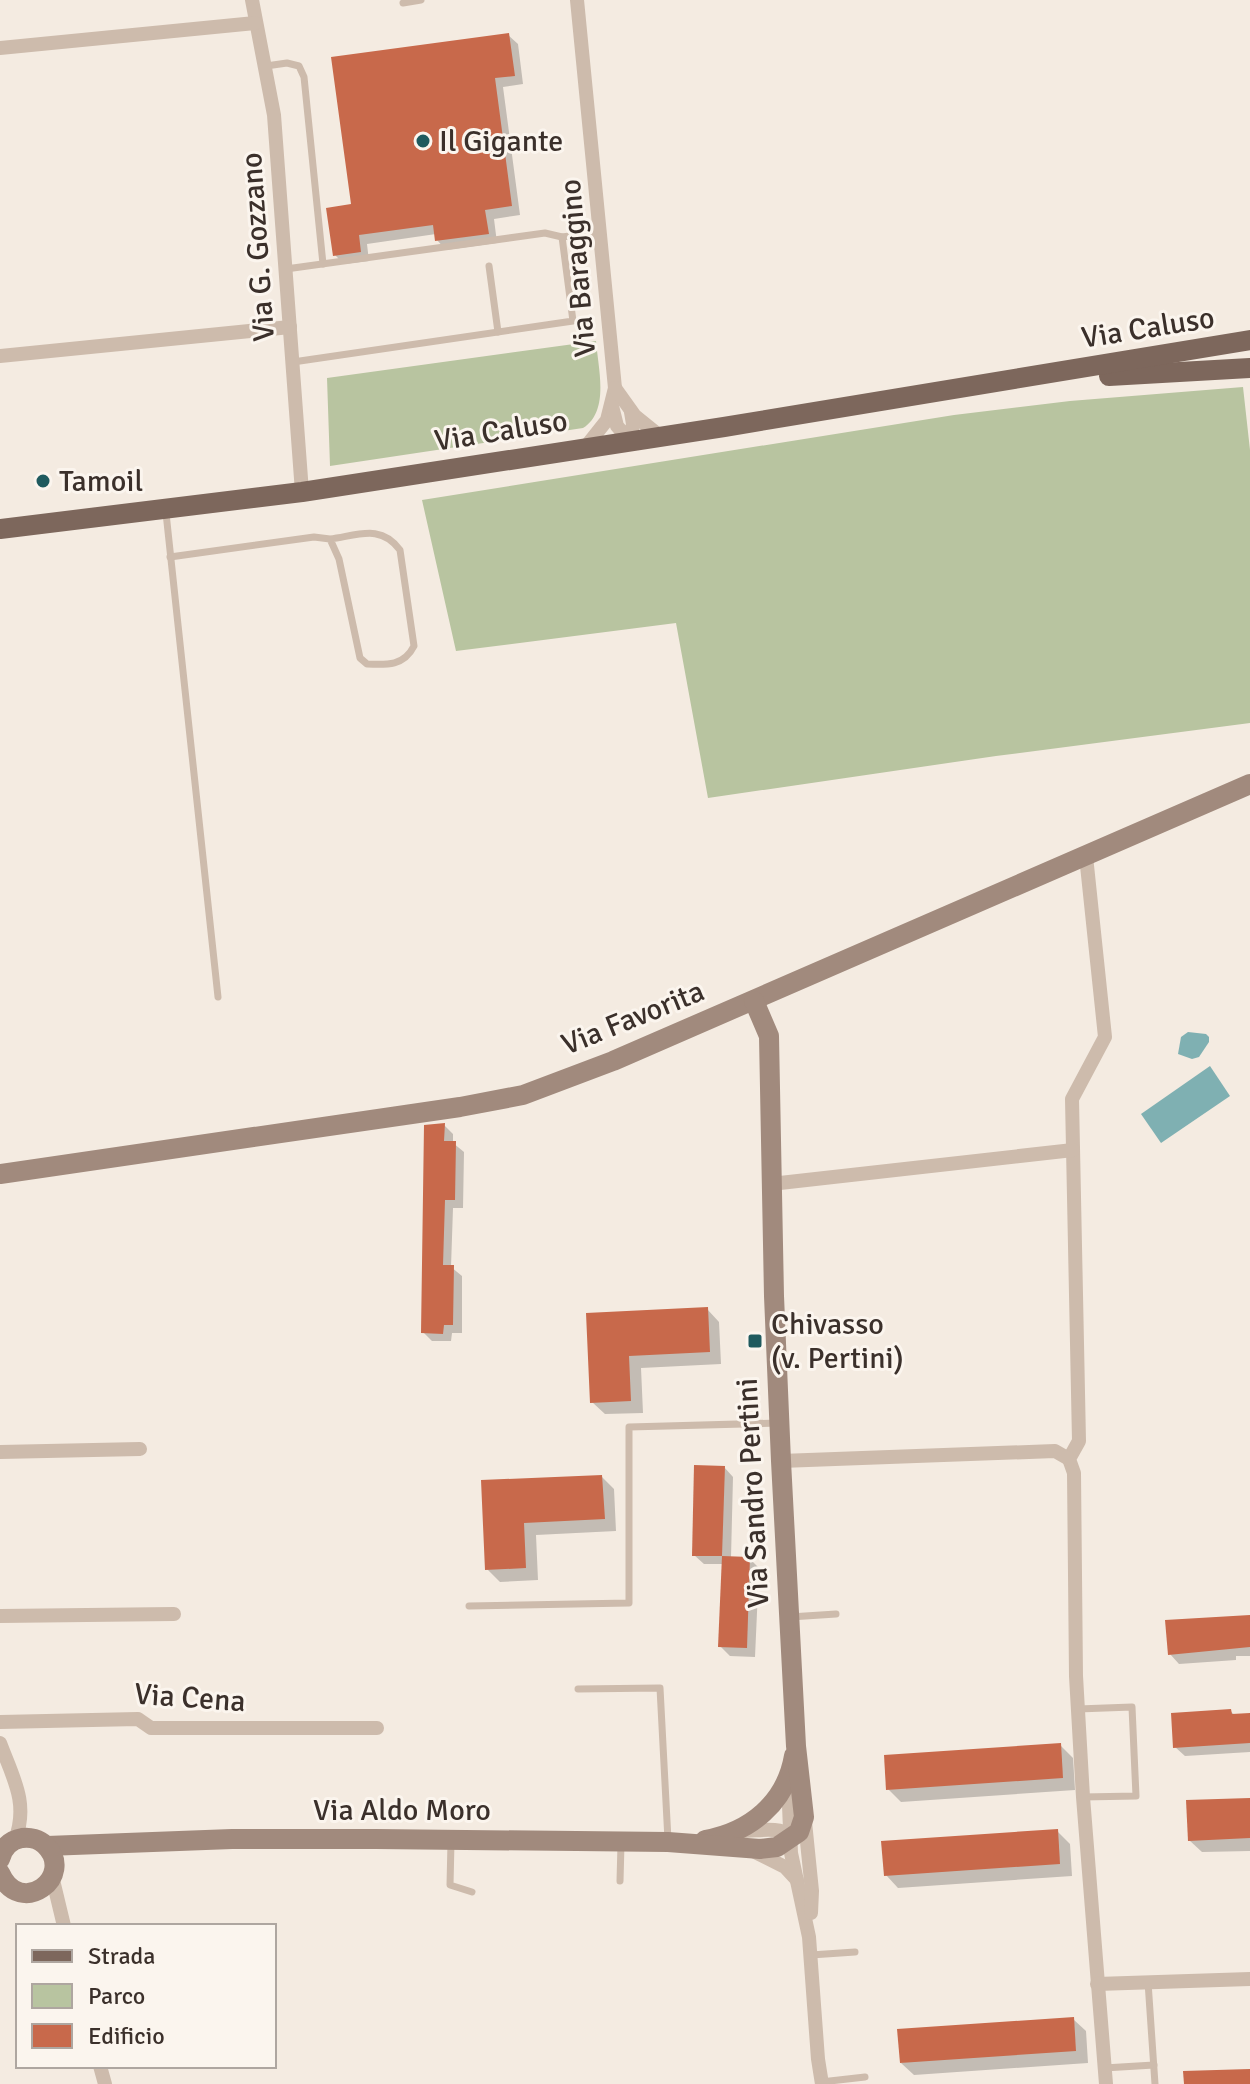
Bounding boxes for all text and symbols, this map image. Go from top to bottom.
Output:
place label: Il Gigante [439,123,563,160]
marker: Il Gigante [414,132,432,150]
street label: Via G. Gozzano [233,151,283,343]
street label: Via Baraggino [552,178,604,358]
street label: Via Caluso [1079,299,1217,357]
street label: Via Caluso [432,402,570,460]
place label: Tamoil [59,463,143,500]
marker: Tamoil [34,472,52,490]
street label: Via Favorita [556,973,710,1063]
place label: Chivasso (v. Pertini) [771,1306,904,1377]
marker: Chivasso (v. Pertini) [746,1332,764,1350]
street label: Via Sandro Pertini [729,1377,777,1609]
street label: Via Cena [133,1676,247,1720]
street label: Via Aldo Moro [313,1792,491,1829]
legend [16,1924,276,2068]
text: Strada [88,1941,155,1971]
text: Parco [88,1981,145,2011]
text: Edificio [88,2021,165,2051]

